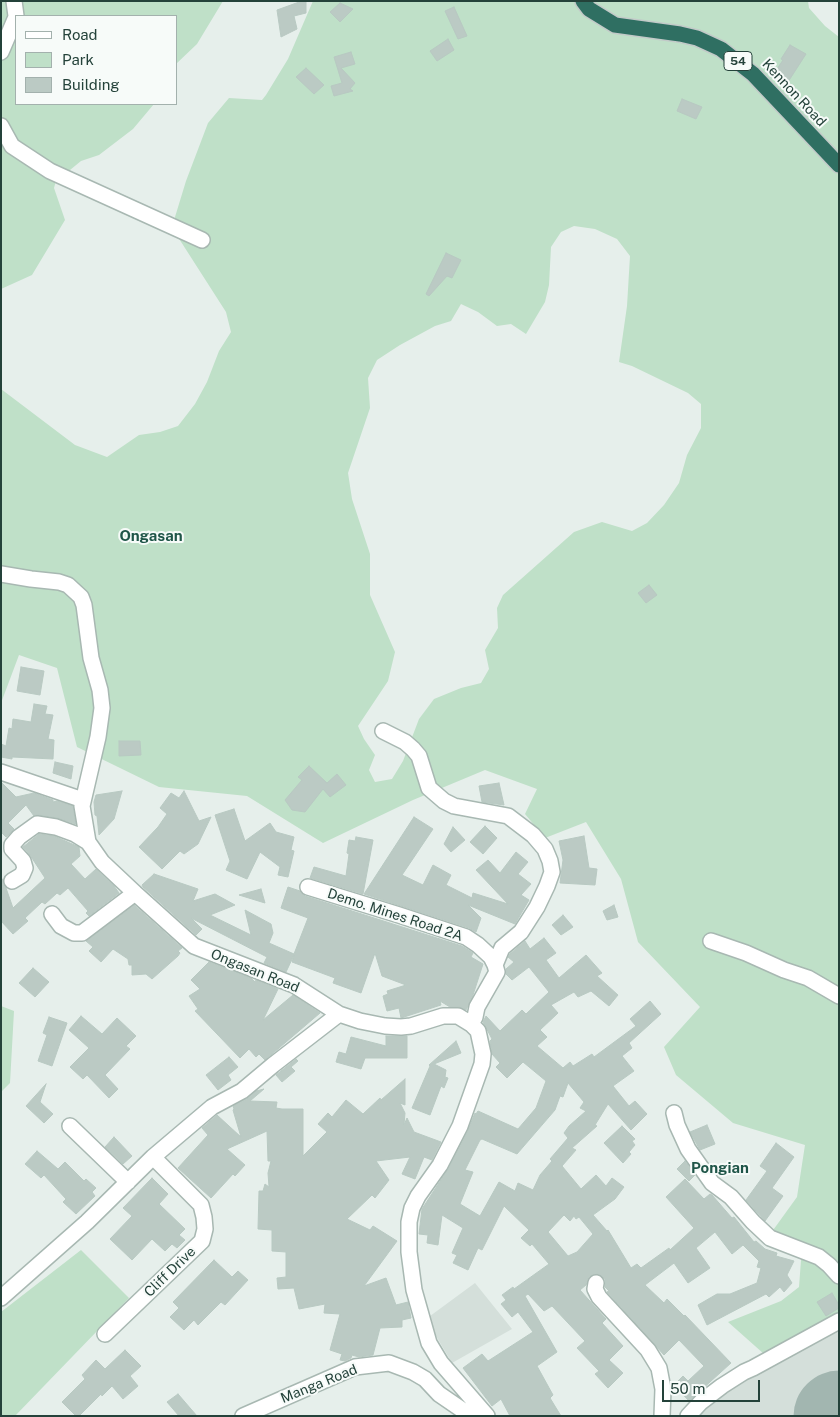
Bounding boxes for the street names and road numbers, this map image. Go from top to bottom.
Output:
road number: 54 [724,51,752,70]
street label: Kennon Road [759,56,829,130]
street label: Demo. Mines Road 2A [325,885,465,945]
street label: Ongasan Road [208,946,302,996]
street label: Cliff Drive [141,1243,199,1301]
street label: Manga Road [278,1361,360,1407]

